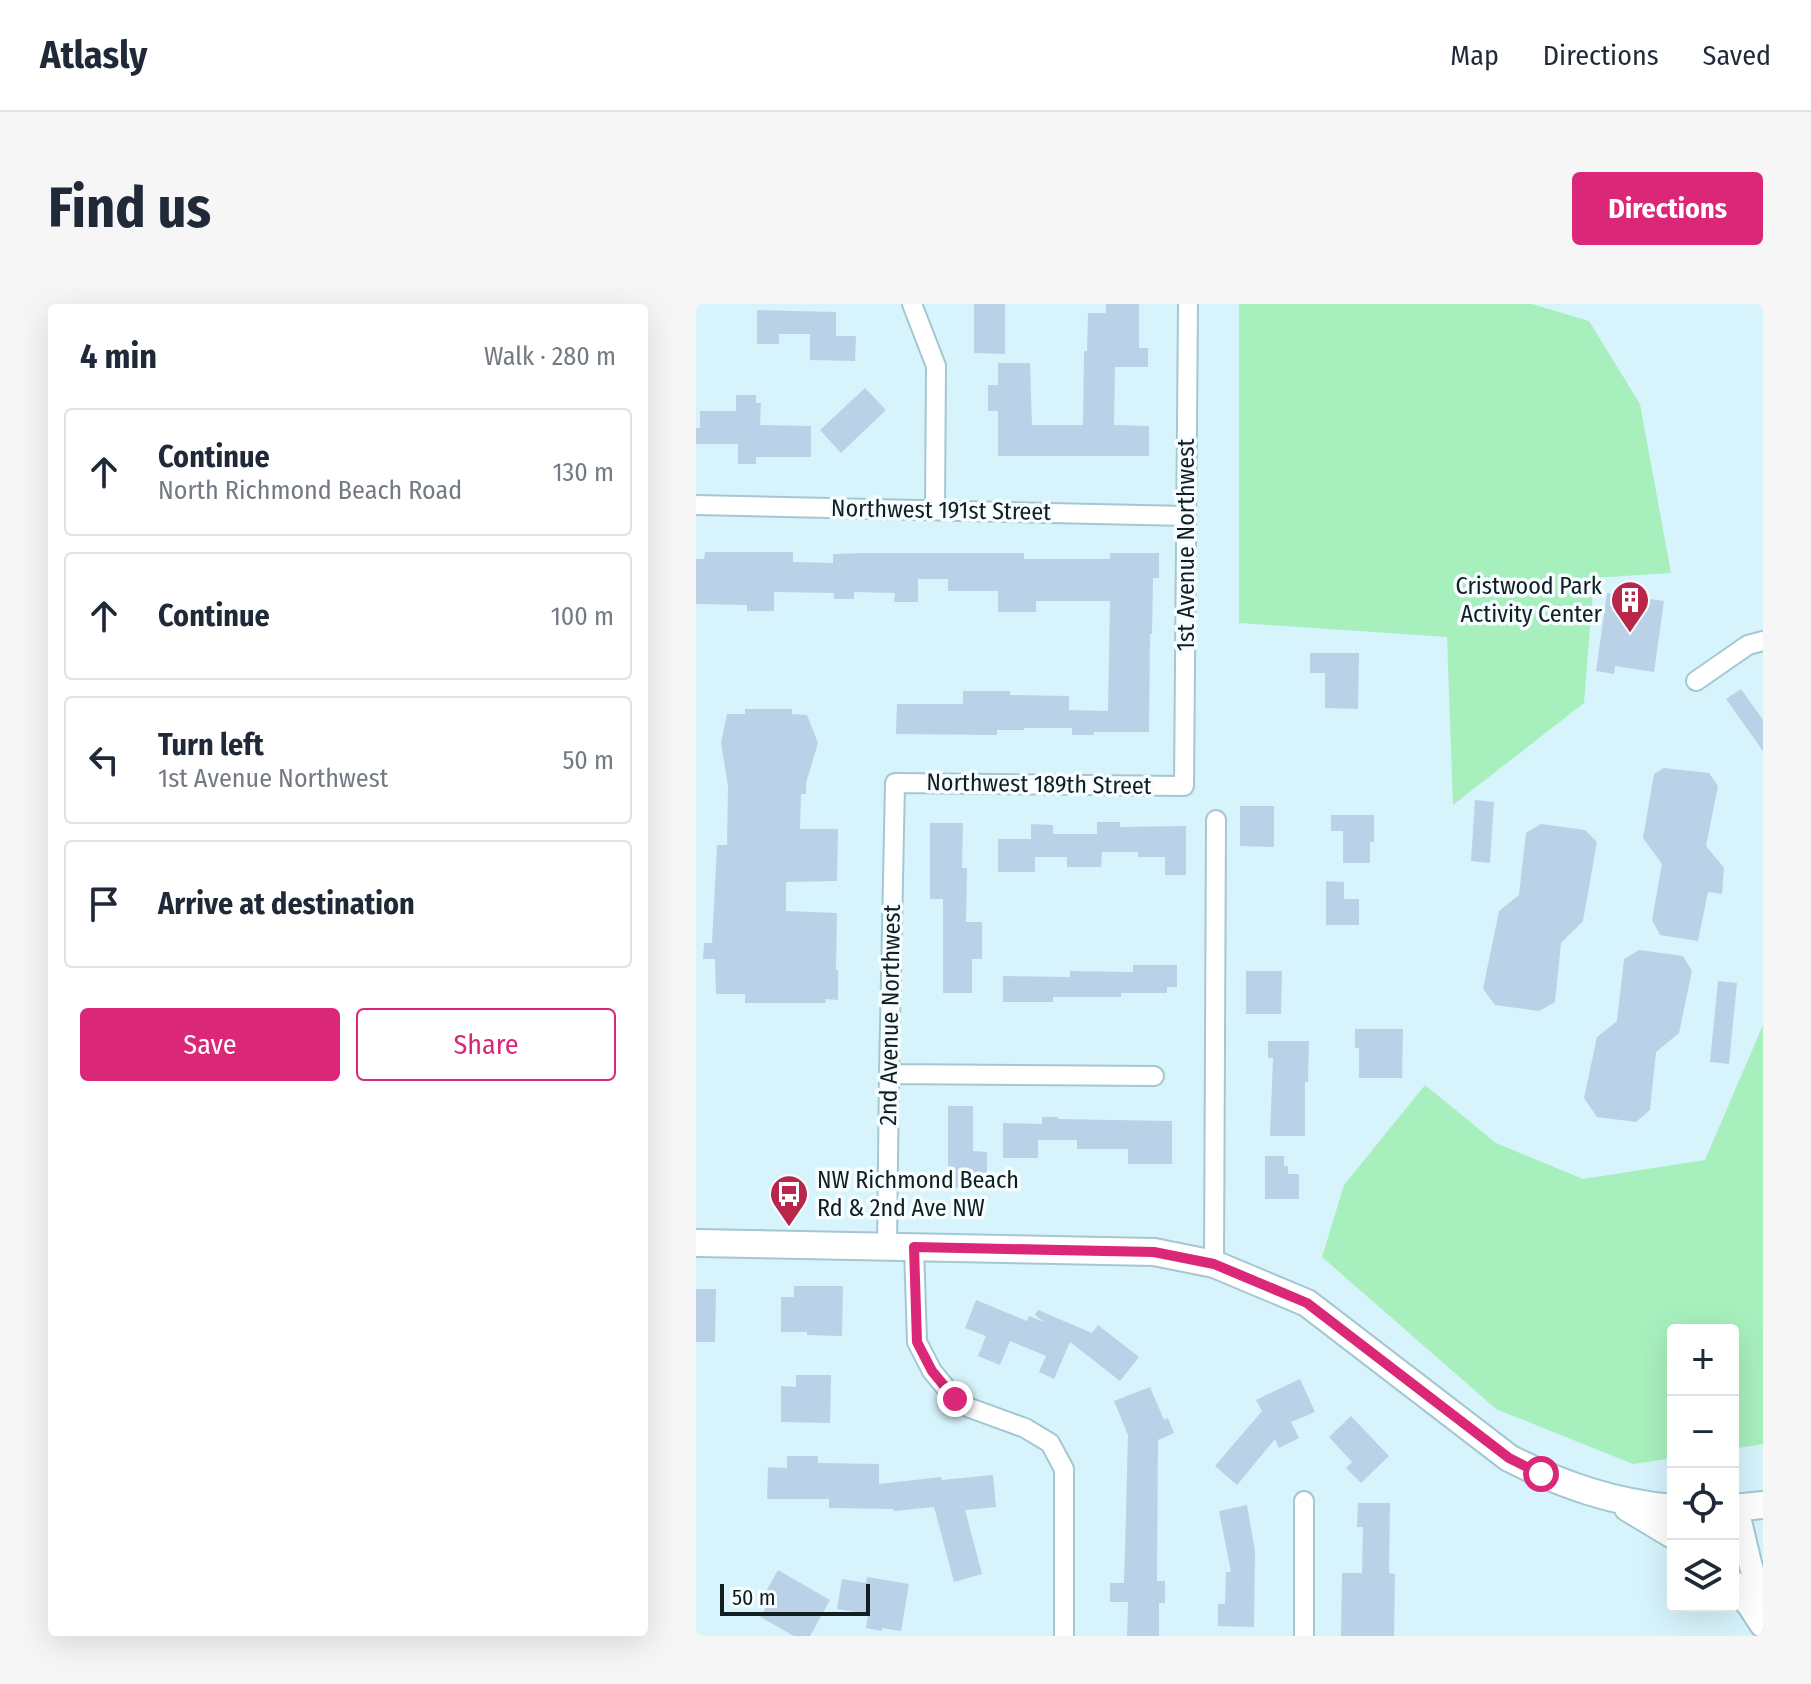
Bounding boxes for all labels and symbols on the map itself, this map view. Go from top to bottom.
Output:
street label: 1st Avenue Northwest [1172,439,1200,651]
street label: Northwest 191st Street [831,494,1051,526]
place label: Cristwood Park Activity Center [1456,572,1603,628]
building icon: Cristwood Park Activity Center [1609,579,1651,634]
street label: Northwest 189th Street [926,768,1152,800]
street label: 2nd Avenue Northwest [874,904,906,1126]
place label: NW Richmond Beach Rd & 2nd Ave NW [817,1166,1019,1222]
bus stop icon: NW Richmond Beach Rd & 2nd Ave NW [768,1173,810,1228]
route end [937,1381,973,1417]
route start [1523,1456,1559,1492]
scale bar [720,1580,870,1616]

